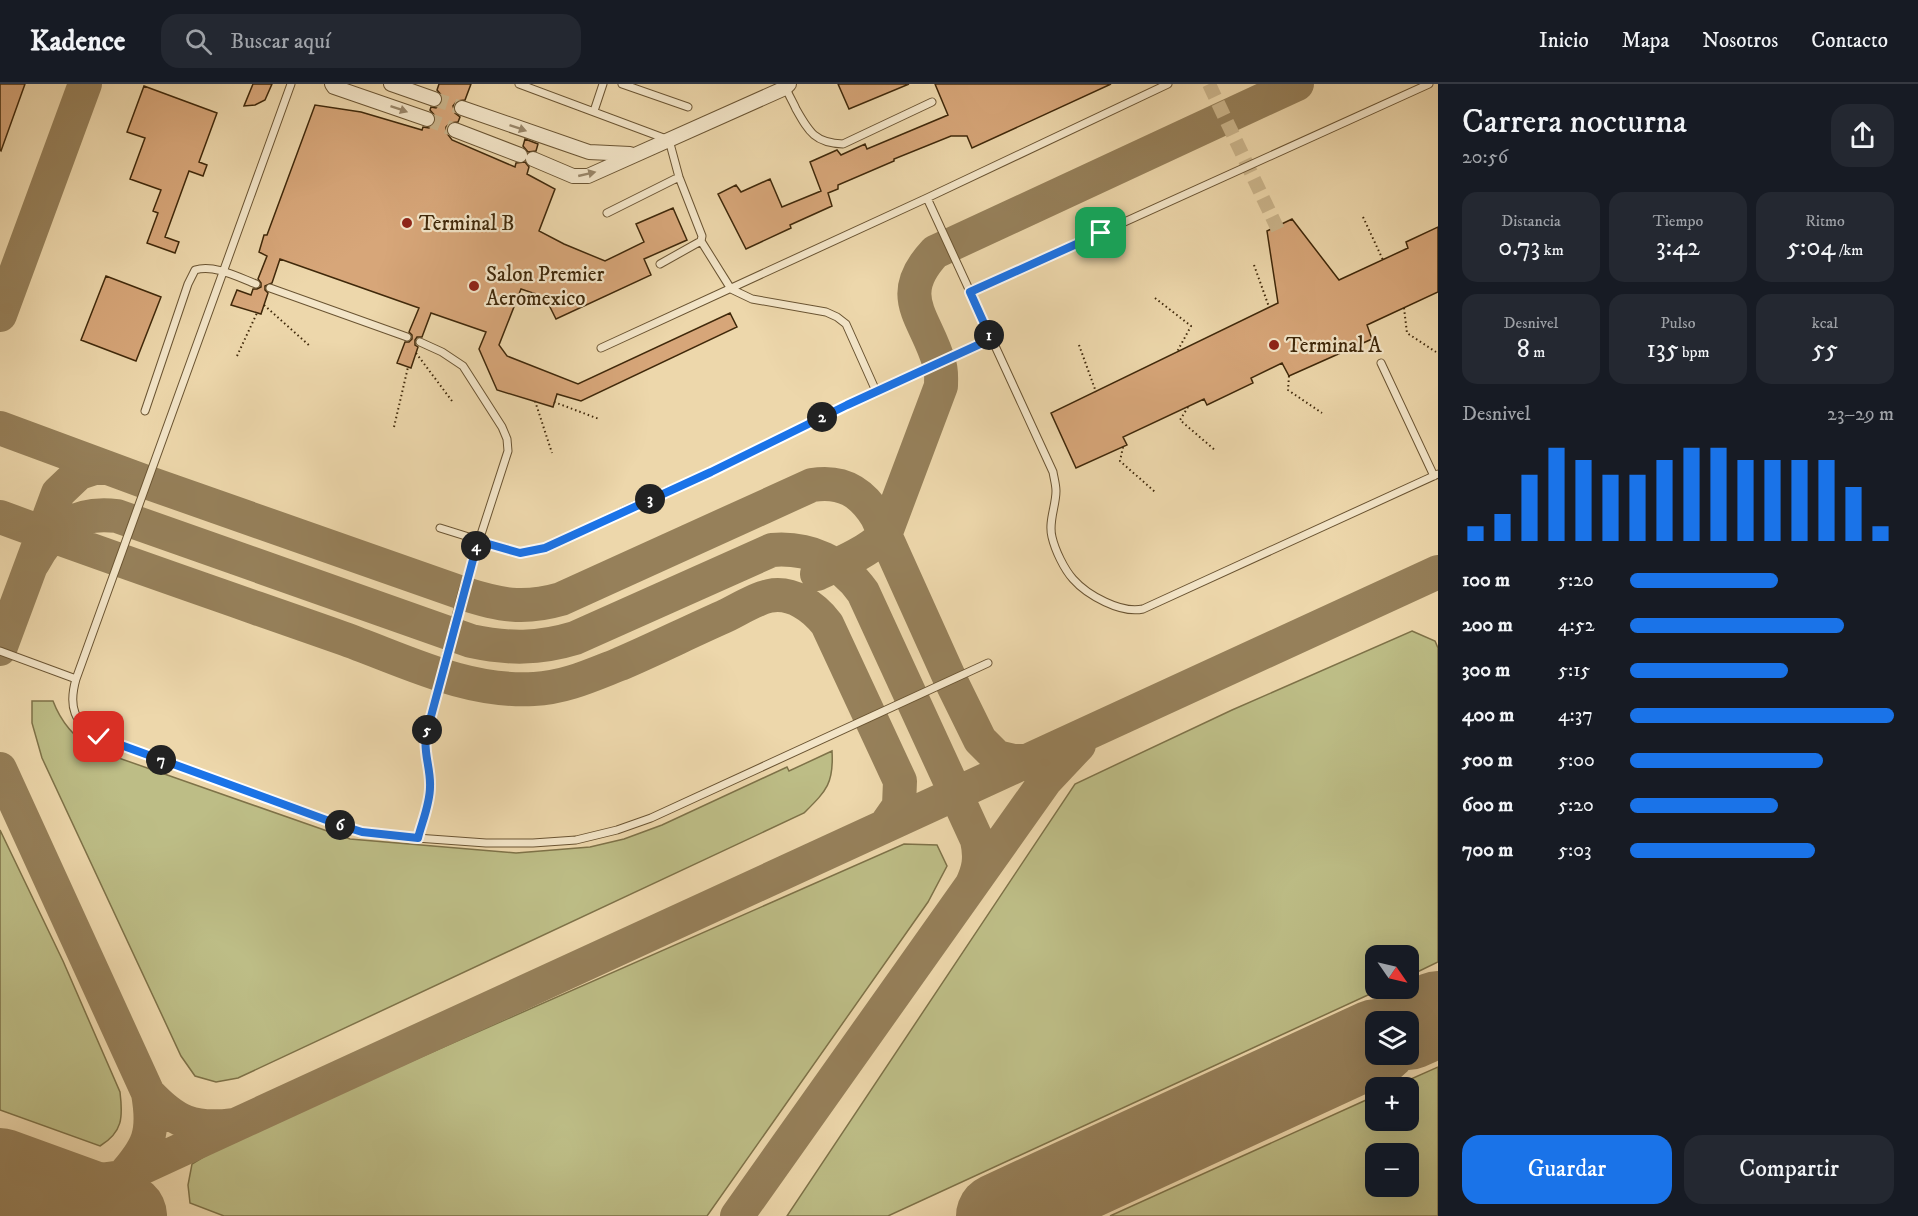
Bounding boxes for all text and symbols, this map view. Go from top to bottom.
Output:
search box [161,14,581,68]
text: Kadence [30,24,125,59]
icon: search [182,25,215,58]
text: Buscar aquí [230,28,330,55]
text: Inicio [1539,28,1589,54]
text: Mapa [1622,28,1669,54]
text: Nosotros [1702,28,1778,54]
text: Contacto [1811,28,1888,54]
text: Carrera nocturna [1462,102,1687,143]
button: share [1831,104,1894,167]
one-way arrow [390,105,408,114]
one-way arrow [509,123,527,133]
text: 20:56 [1462,145,1508,170]
one-way arrow [578,168,596,178]
pin [1075,207,1126,258]
place label: Terminal B [419,211,514,237]
text: Distancia [1501,211,1561,231]
text: Tiempo [1653,211,1703,231]
text: Ritmo [1805,211,1845,231]
marker: Terminal B [400,216,414,230]
icon: arrive [1084,216,1117,249]
text: 0.73 [1498,231,1540,264]
text: 3:42 [1656,231,1700,264]
text: 5:04 [1787,231,1835,264]
text: km [1540,240,1564,260]
text: /km [1835,240,1863,260]
place label: Salon Premier Aeromexico [486,262,604,312]
marker: Salon Premier Aeromexico [467,279,481,293]
text: Desnivel [1504,313,1558,333]
text: Pulso [1661,313,1695,333]
text: kcal [1812,313,1838,333]
pin: 1 [974,320,1004,350]
text: 1 [986,325,992,345]
place label: Terminal A [1286,333,1382,359]
text: 8 [1517,333,1530,366]
text: 135 [1646,333,1679,366]
text: 55 [1812,333,1838,366]
marker: Terminal A [1267,338,1281,352]
text: m [1530,342,1545,362]
text: bpm [1679,342,1710,362]
pin: 2 [807,402,837,432]
text: Desnivel [1462,402,1531,427]
text: 23–29 m [1827,402,1894,427]
text: 2 [818,407,826,427]
pin: 3 [635,484,665,514]
text: 3 [647,489,653,509]
pin: 4 [461,531,491,561]
text: 4 [471,536,481,556]
text: 100 m [1462,568,1510,593]
text: 5:20 [1558,568,1594,593]
text: 200 m [1462,613,1513,638]
text: 4:52 [1558,613,1595,638]
text: 300 m [1462,658,1510,683]
text: 5:15 [1558,658,1590,683]
text: 400 m [1462,703,1514,728]
text: 4:37 [1558,703,1593,728]
pin [73,711,124,762]
pin: 5 [412,715,442,745]
icon: check [82,720,115,753]
text: 5 [423,720,431,740]
pin: 7 [146,745,176,775]
text: 500 m [1462,748,1513,773]
text: 5:00 [1558,748,1595,773]
text: 7 [157,750,165,770]
text: 600 m [1462,793,1513,818]
text: 5:20 [1558,793,1594,818]
pin: 6 [325,810,355,840]
text: 6 [336,815,344,835]
text: 700 m [1462,838,1513,863]
text: 5:03 [1558,838,1591,863]
north arrow [1365,945,1419,999]
map controls [1365,945,1419,1197]
button: layers [1365,1011,1419,1065]
button: + [1365,1077,1419,1131]
button: Guardar [1462,1135,1672,1204]
button: Compartir [1684,1135,1894,1204]
button: − [1365,1143,1419,1197]

